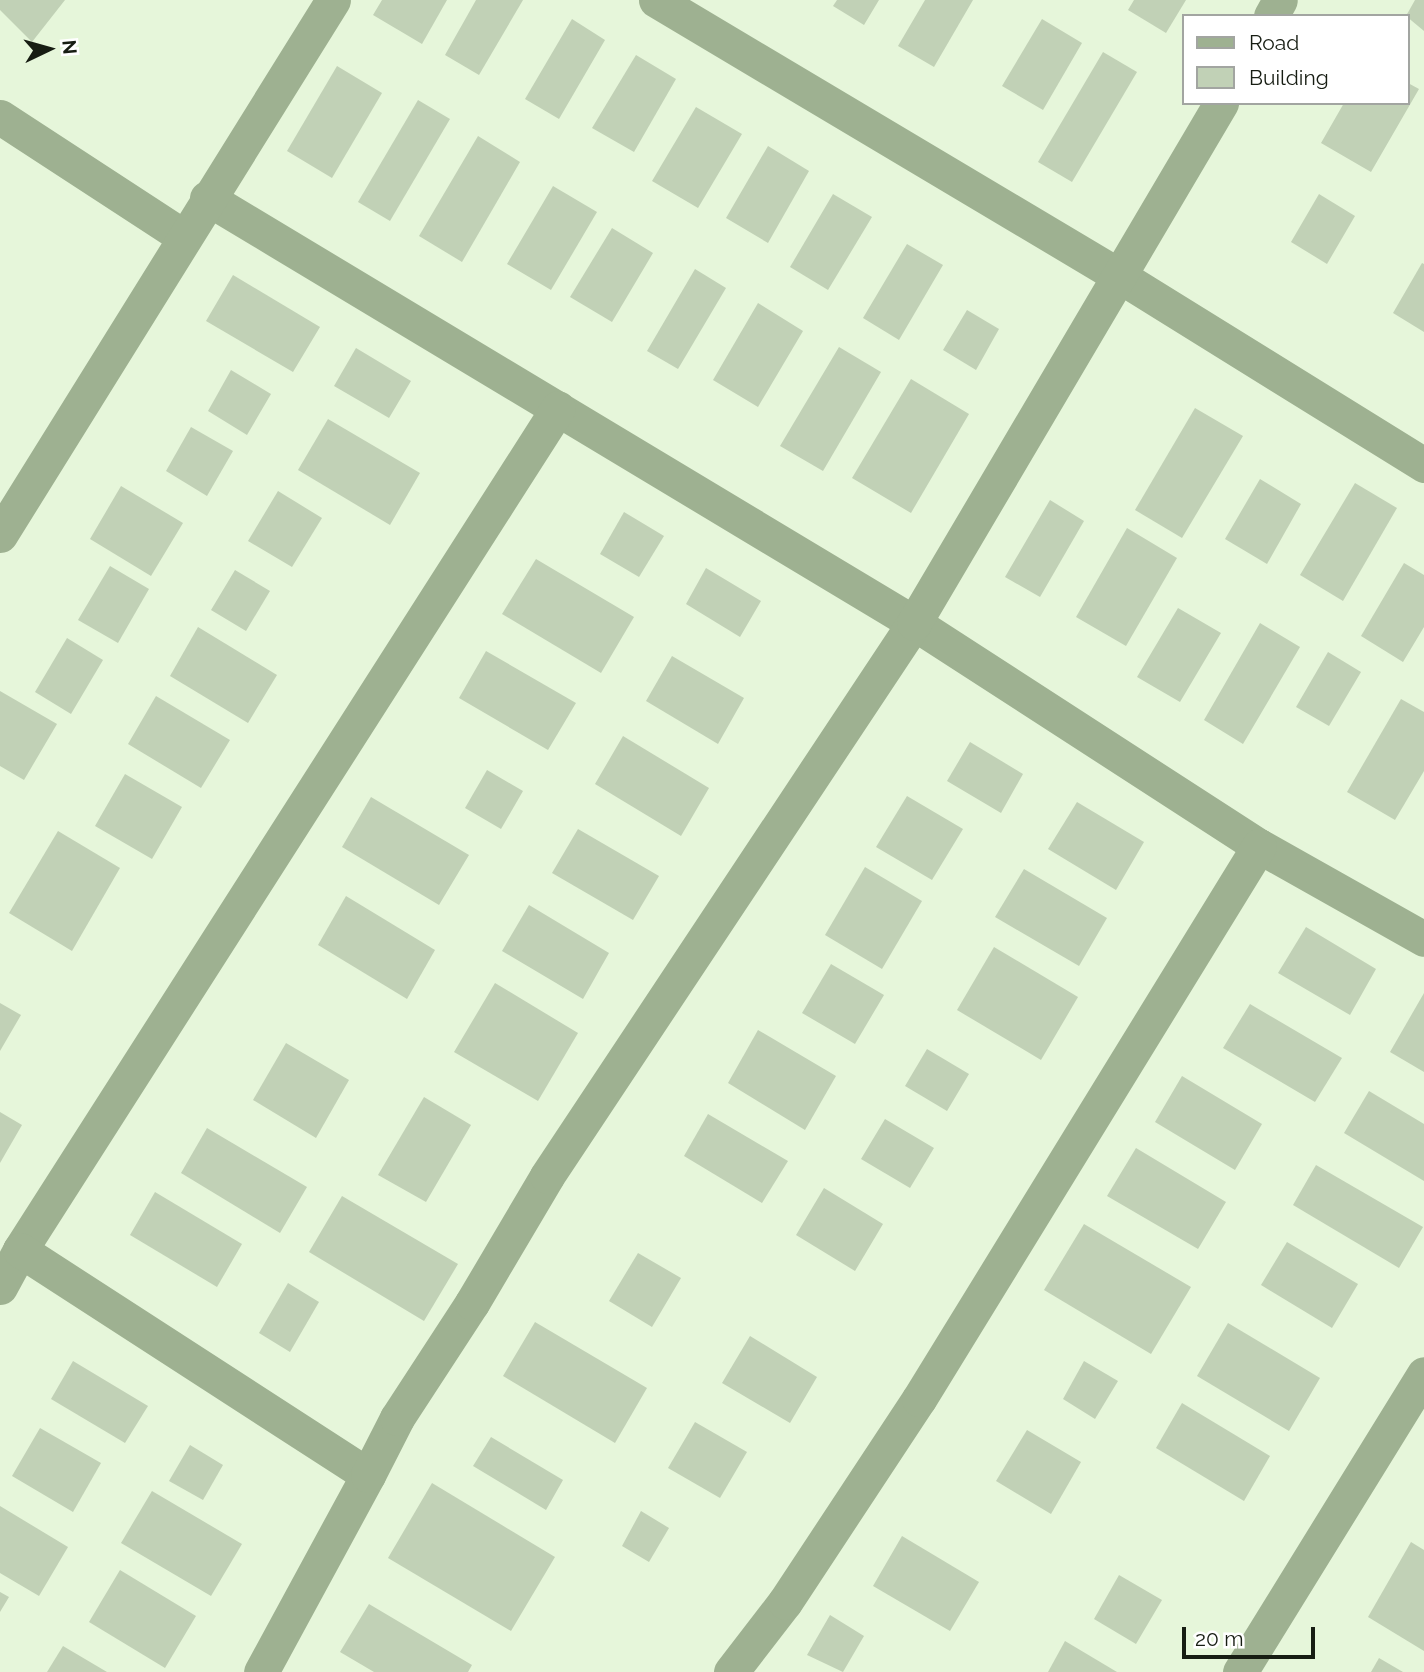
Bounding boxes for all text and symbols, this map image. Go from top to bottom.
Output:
north arrow [14,14,84,84]
legend [1182,14,1410,105]
text: Road [1249,30,1299,55]
text: N [58,39,82,55]
text: Building [1249,65,1329,90]
scale bar [1186,1612,1319,1656]
text: 20 m [1195,1626,1243,1651]

